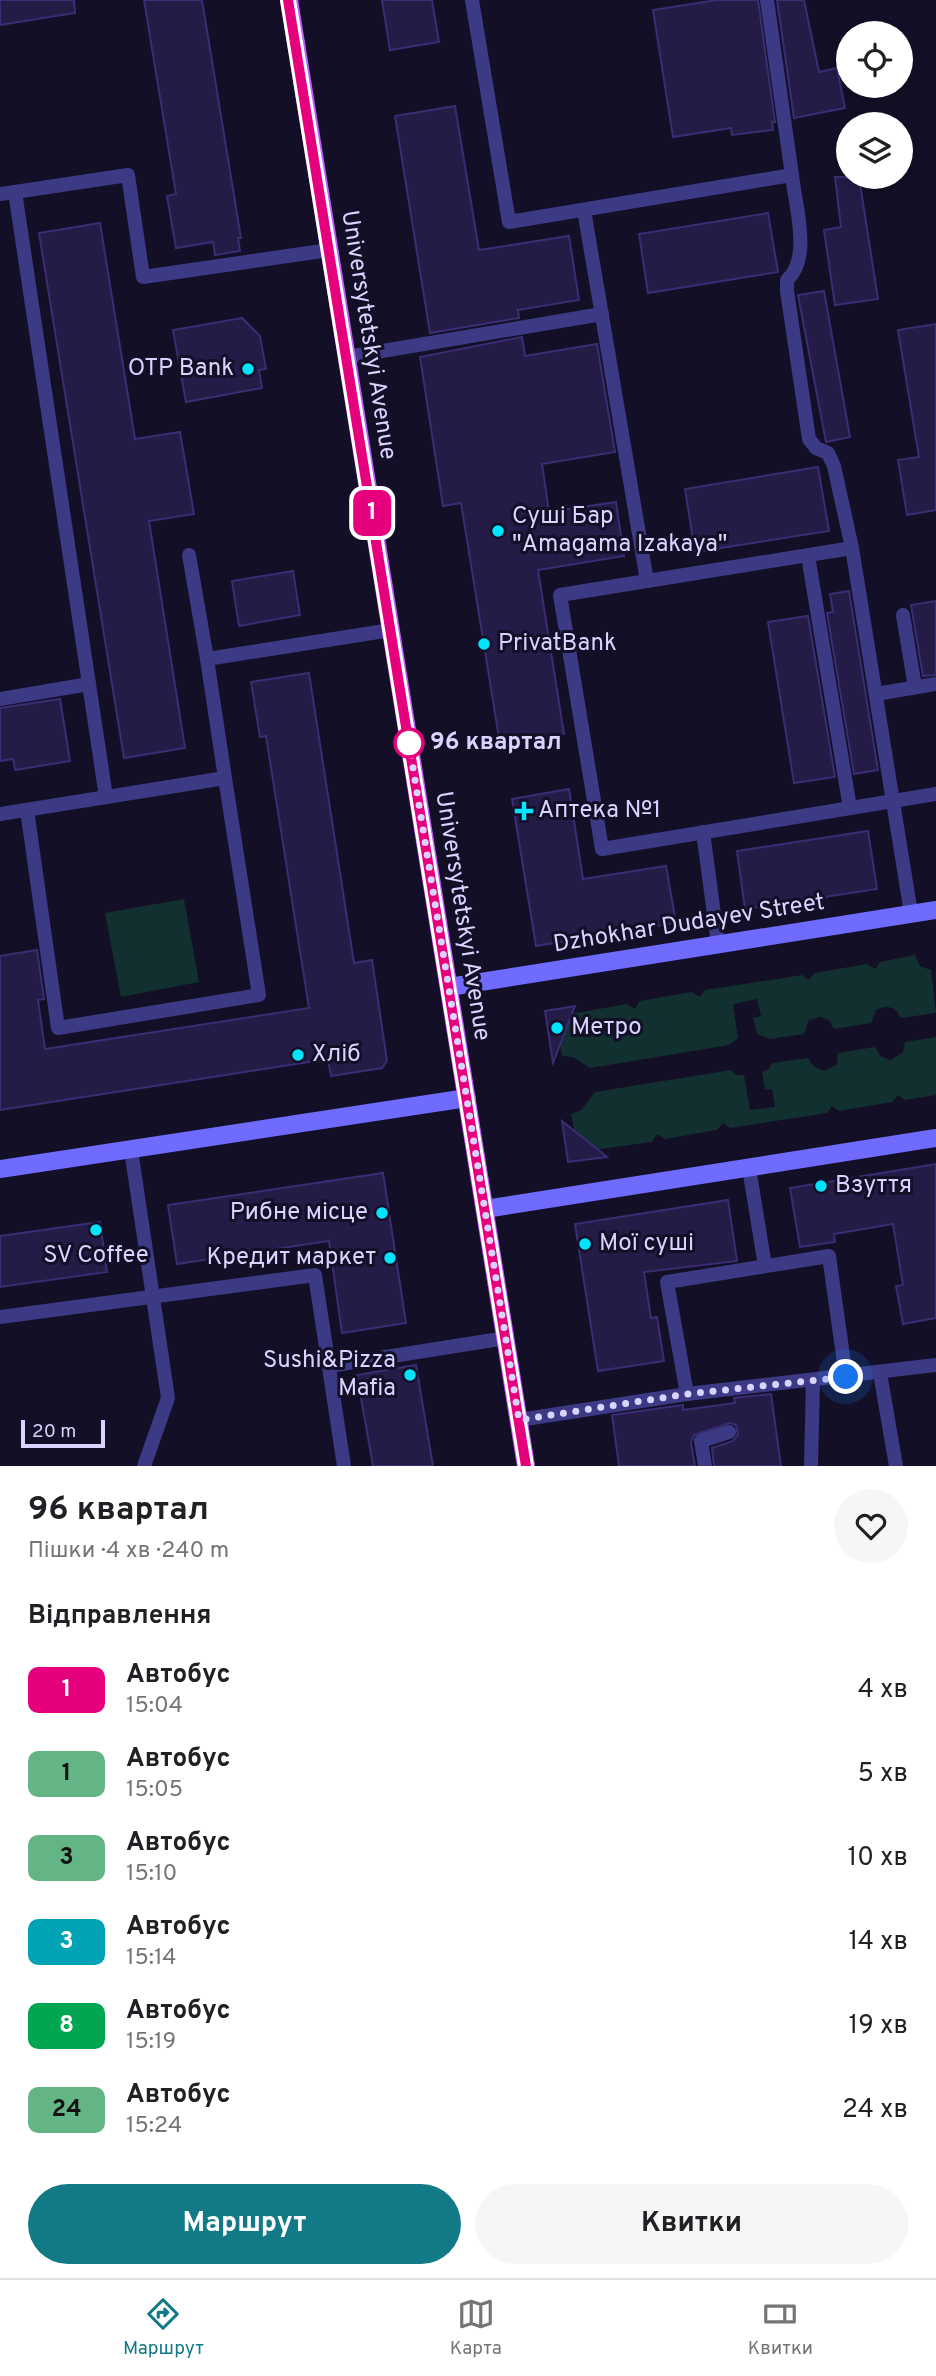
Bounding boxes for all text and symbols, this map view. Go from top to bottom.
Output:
map controls [836,21,913,189]
button: locate [836,21,913,98]
button: layers [836,112,913,189]
street label: Universytetskyi Avenue [333,208,403,462]
place label: OTP Bank [128,354,234,384]
marker: OTP Bank [240,361,256,377]
line badge: 1 [349,490,395,536]
text: 1 [367,498,377,528]
place label: Суші Бар "Amagama Izakaya" [512,502,728,560]
marker: Суші Бар "Amagama Izakaya" [490,523,506,539]
place label: PrivatBank [498,629,617,659]
marker: PrivatBank [476,636,492,652]
marker: 96 квартал [394,728,424,758]
place label: 96 квартал [430,728,562,758]
street label: Universytetskyi Avenue [427,789,497,1043]
place label: Аптека №1 [538,796,661,826]
marker: Аптека №1 [516,803,532,819]
street label: Dzhokhar Dudayev Street [551,888,827,960]
place label: Метро [571,1013,642,1043]
marker: Метро [549,1020,565,1036]
place label: Хліб [312,1040,361,1070]
marker: Хліб [290,1047,306,1063]
place label: Взуття [835,1171,912,1201]
marker: Взуття [813,1178,829,1194]
place label: Рибне місце [230,1198,368,1228]
marker: Рибне місце [374,1205,390,1221]
marker: SV Coffee [88,1222,104,1238]
place label: Мої суші [599,1229,694,1259]
marker: Мої суші [577,1236,593,1252]
place label: SV Coffee [43,1241,149,1271]
place label: Кредит маркет [206,1243,376,1273]
marker: Кредит маркет [382,1250,398,1266]
place label: Sushi&Pizza Mafia [263,1346,396,1404]
your location [828,1359,863,1394]
marker: Sushi&Pizza Mafia [402,1367,418,1383]
scale bar [21,1417,105,1449]
text: 20 m [32,1420,76,1444]
button: heart [834,1489,908,1563]
text: 96 квартал [28,1490,209,1532]
text: Пішки · 4 хв · 240 m [28,1537,229,1566]
text: Відправлення [28,1600,211,1633]
text: Автобус [126,1659,231,1692]
text: 4 хв [858,1674,908,1707]
text: 1 [62,1675,71,1705]
text: 15:04 [126,1692,183,1721]
text: Автобус [126,1743,231,1776]
text: 5 хв [858,1758,908,1791]
text: 1 [62,1759,71,1789]
text: 15:05 [126,1776,183,1805]
text: Автобус [126,1827,231,1860]
text: 10 хв [847,1842,908,1875]
text: 3 [59,1843,74,1873]
text: 15:10 [126,1860,177,1889]
text: Автобус [126,1911,231,1944]
text: 14 хв [849,1926,908,1959]
text: 3 [59,1927,74,1957]
text: 15:14 [126,1944,176,1973]
text: Автобус [126,1995,231,2028]
text: 19 хв [849,2010,908,2043]
text: 8 [59,2011,74,2041]
text: 15:19 [126,2028,176,2057]
text: Автобус [126,2079,231,2112]
text: 24 хв [842,2094,908,2127]
text: 24 [51,2095,82,2125]
text: 15:24 [126,2112,182,2141]
button: Маршрут [28,2184,461,2264]
button: Квитки [475,2184,908,2264]
tab: Маршрут [123,2295,204,2361]
tab: Карта [450,2295,502,2361]
tab: Квитки [748,2295,813,2361]

